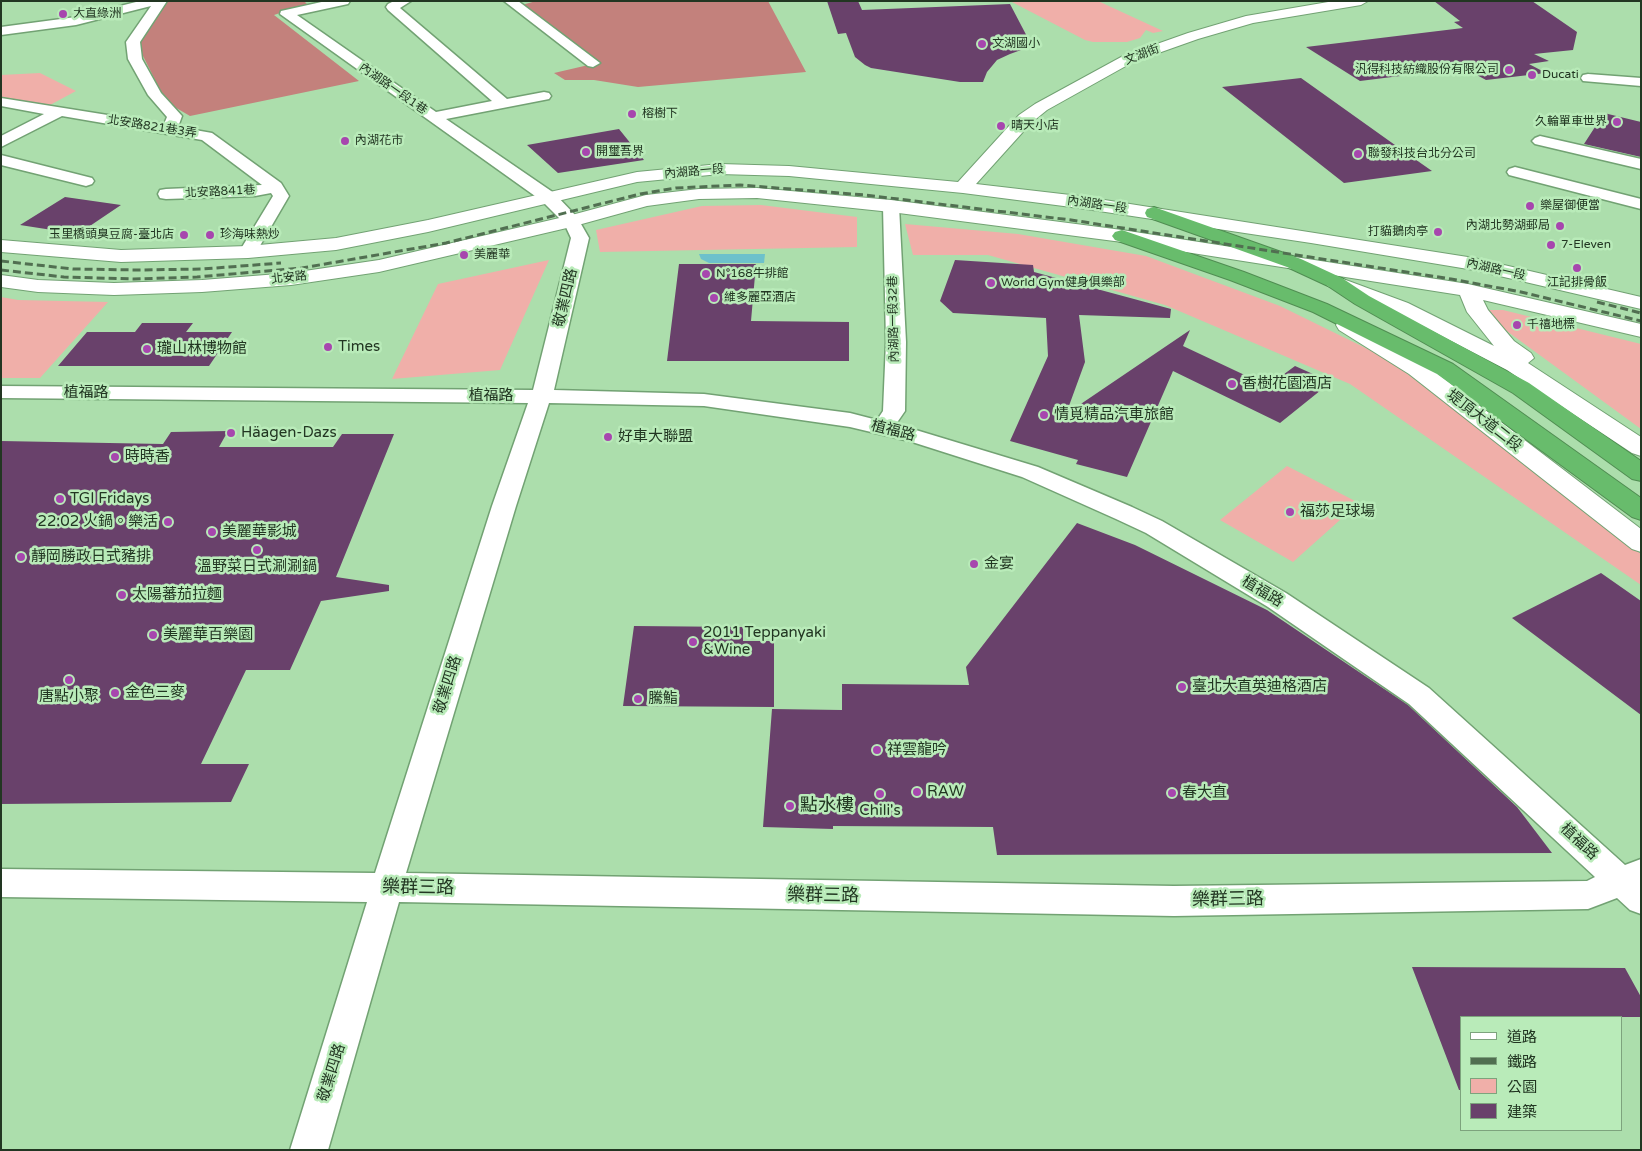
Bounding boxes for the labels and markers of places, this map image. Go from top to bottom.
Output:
place label: 大直綠洲 [73,7,121,21]
marker: 大直綠洲 [57,8,69,20]
place label: 文湖國小 [992,37,1040,51]
marker: 文湖國小 [976,38,988,50]
place label: 汎得科技紡織股份有限公司 [1355,63,1499,77]
marker: 汎得科技紡織股份有限公司 [1503,64,1515,76]
place label: Ducati [1542,68,1579,82]
marker: Ducati [1526,69,1538,81]
place label: 榕樹下 [642,107,678,121]
marker: 榕樹下 [626,108,638,120]
place label: 久輪單車世界 [1535,115,1607,129]
marker: 久輪單車世界 [1611,116,1623,128]
place label: 晴天小店 [1011,119,1059,133]
marker: 晴天小店 [995,120,1007,132]
place label: 內湖花市 [355,134,403,148]
marker: 內湖花市 [339,135,351,147]
place label: 開璽吾界 [596,145,644,159]
marker: 開璽吾界 [580,146,592,158]
place label: 聯發科技台北分公司 [1368,147,1476,161]
marker: 聯發科技台北分公司 [1352,148,1364,160]
place label: 樂屋御便當 [1540,199,1600,213]
marker: 樂屋御便當 [1524,200,1536,212]
place label: 內湖北勢湖郵局 [1466,219,1550,233]
marker: 內湖北勢湖郵局 [1554,220,1566,232]
place label: 打貓鵝肉亭 [1368,225,1428,239]
marker: 打貓鵝肉亭 [1432,226,1444,238]
place label: 玉里橋頭臭豆腐-臺北店 [49,228,174,242]
place label: 珍海味熱炒 [220,228,280,242]
marker: 玉里橋頭臭豆腐-臺北店 [178,229,190,241]
marker: 珍海味熱炒 [204,229,216,241]
place label: 7-Eleven [1561,238,1611,252]
marker: 7-Eleven [1545,239,1557,251]
place label: 美麗華 [474,248,510,262]
marker: 美麗華 [458,249,470,261]
marker: 江記排骨飯 [1571,262,1583,274]
place label: N°168牛排館 [716,267,789,281]
marker: N°168牛排館 [700,268,712,280]
place label: World Gym健身俱樂部 [1001,276,1125,290]
place label: 江記排骨飯 [1547,276,1607,290]
marker: World Gym健身俱樂部 [985,277,997,289]
place label: 維多麗亞酒店 [724,291,796,305]
marker: 維多麗亞酒店 [708,292,720,304]
place label: 千禧地標 [1527,318,1575,332]
marker: 千禧地標 [1511,319,1523,331]
place label: Times [338,338,380,356]
place label: 瓏山林博物館 [157,340,247,358]
marker: Times [322,341,334,353]
marker: 瓏山林博物館 [141,343,153,355]
place label: 香樹花園酒店 [1242,375,1332,393]
marker: 香樹花園酒店 [1226,378,1238,390]
place label: 情覓精品汽車旅館 [1054,406,1174,424]
marker: 情覓精品汽車旅館 [1038,409,1050,421]
place label: Häagen-Dazs [241,424,337,442]
marker: Häagen-Dazs [225,427,237,439]
place label: 好車大聯盟 [618,428,693,446]
marker: 好車大聯盟 [602,431,614,443]
place label: 時時香 [125,448,170,466]
marker: 時時香 [109,451,121,463]
place label: TGI Fridays [70,490,150,508]
marker: TGI Fridays [54,493,66,505]
place label: 福莎足球場 [1300,503,1375,521]
marker: 福莎足球場 [1284,506,1296,518]
place label: 22:02 火鍋。樂活 [38,513,158,531]
marker: 22:02 火鍋。樂活 [162,516,174,528]
place label: 美麗華影城 [222,523,297,541]
marker: 美麗華影城 [206,526,218,538]
marker: 溫野菜日式涮涮鍋 [251,544,263,556]
place label: 靜岡勝政日式豬排 [31,548,151,566]
marker: 靜岡勝政日式豬排 [15,551,27,563]
place label: 金宴 [984,555,1014,573]
place label: 溫野菜日式涮涮鍋 [197,558,317,576]
marker: 金宴 [968,558,980,570]
place label: 太陽蕃茄拉麵 [132,586,222,604]
marker: 太陽蕃茄拉麵 [116,589,128,601]
place label: 2011 Teppanyaki &Wine [703,624,826,659]
place label: 美麗華百樂園 [163,626,253,644]
marker: 美麗華百樂園 [147,629,159,641]
marker: 2011 Teppanyaki &Wine [687,636,699,648]
marker: 唐點小聚 [63,674,75,686]
place label: 臺北大直英迪格酒店 [1192,678,1327,696]
marker: 臺北大直英迪格酒店 [1176,681,1188,693]
place label: 金色三麥 [125,684,185,702]
marker: 金色三麥 [109,687,121,699]
place label: 唐點小聚 [39,688,99,706]
place label: 騰鮨 [648,690,678,708]
marker: 騰鮨 [632,693,644,705]
place label: 祥雲龍吟 [887,741,947,759]
marker: 祥雲龍吟 [871,744,883,756]
place label: RAW [927,783,964,801]
place label: 春大直 [1182,784,1227,802]
marker: RAW [911,786,923,798]
marker: 春大直 [1166,787,1178,799]
marker: Chili's [874,788,886,800]
place label: 點水樓 [800,795,854,817]
marker: 點水樓 [784,800,796,812]
place label: Chili's [859,802,901,820]

